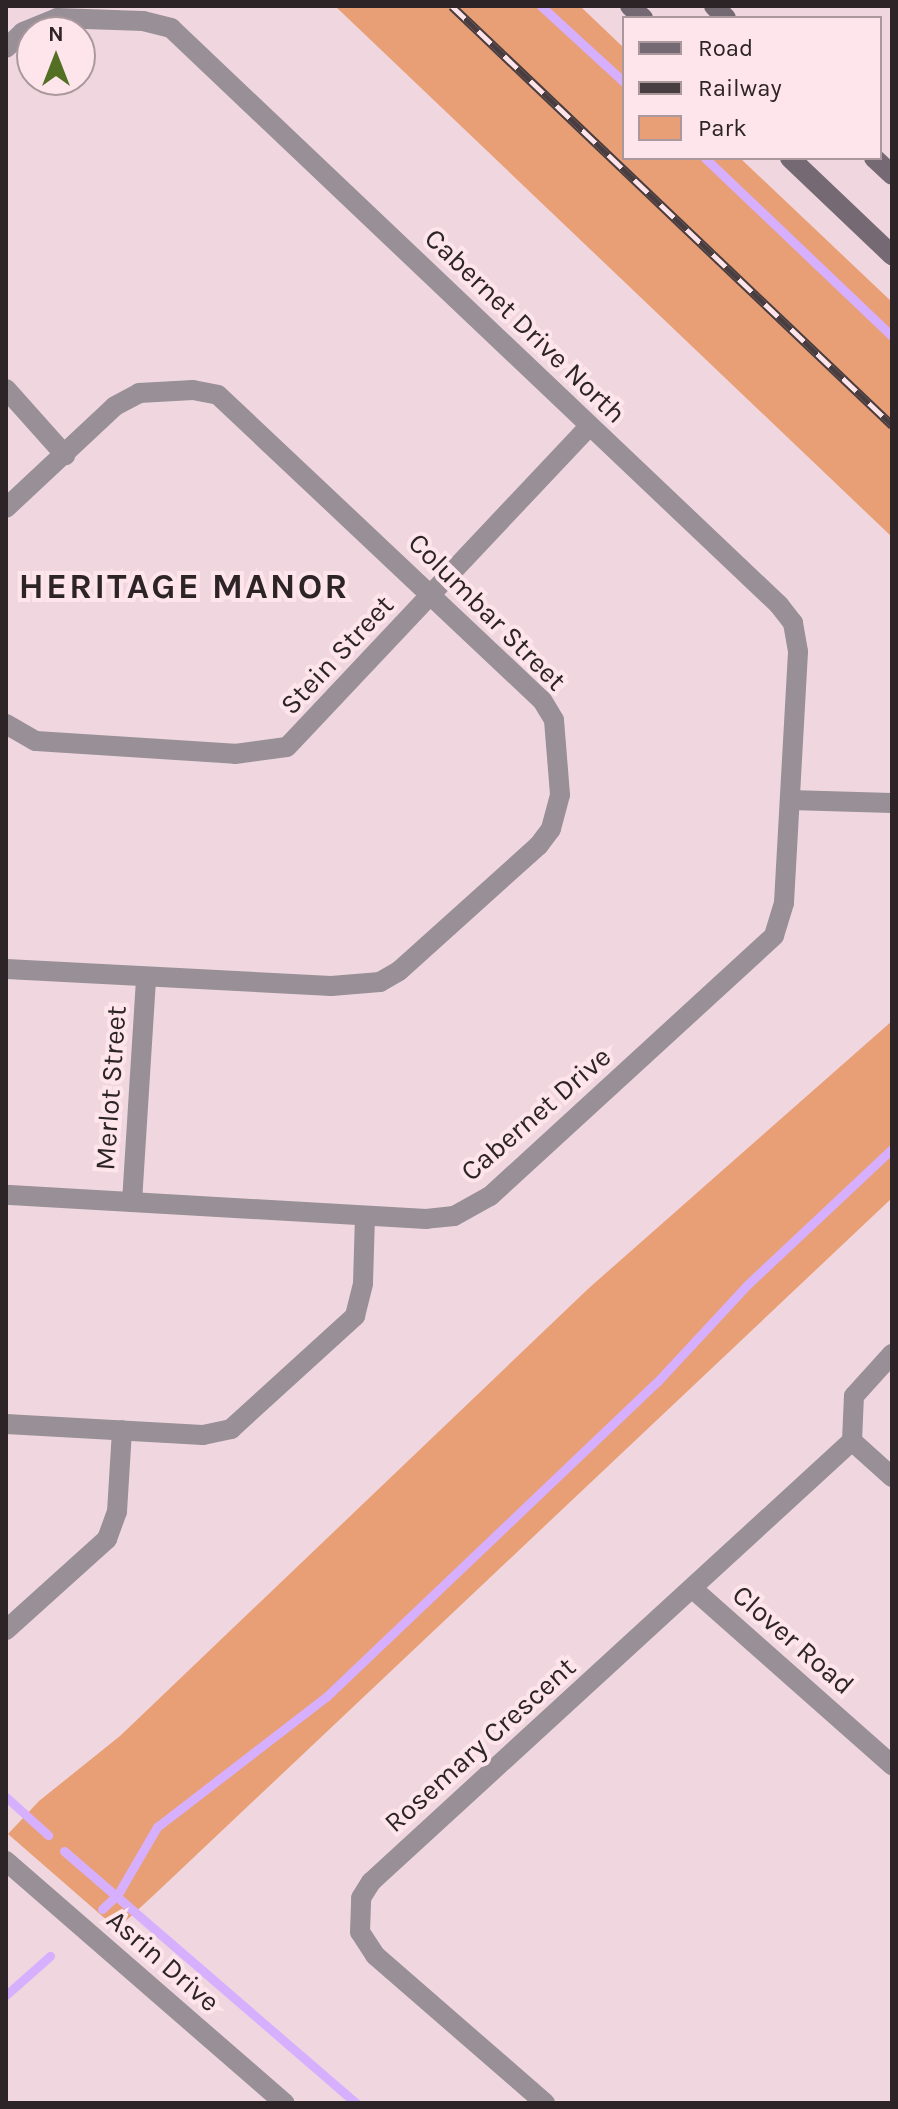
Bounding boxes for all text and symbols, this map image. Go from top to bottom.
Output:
north arrow [16,16,96,96]
legend [622,16,882,160]
text: N [48,21,64,47]
text: Road [698,34,753,62]
text: Railway [698,74,782,102]
text: Park [698,114,747,142]
street label: Cabernet Drive North [418,221,632,431]
street label: Columbar Street [401,526,573,698]
district label: HERITAGE MANOR [19,565,349,609]
street label: Stein Street [273,588,401,722]
street label: Merlot Street [88,1004,134,1172]
street label: Cabernet Drive [454,1040,618,1188]
street label: Clover Road [725,1578,861,1702]
street label: Rosemary Crescent [378,1650,582,1840]
street label: Asrin Drive [100,1903,226,2019]

